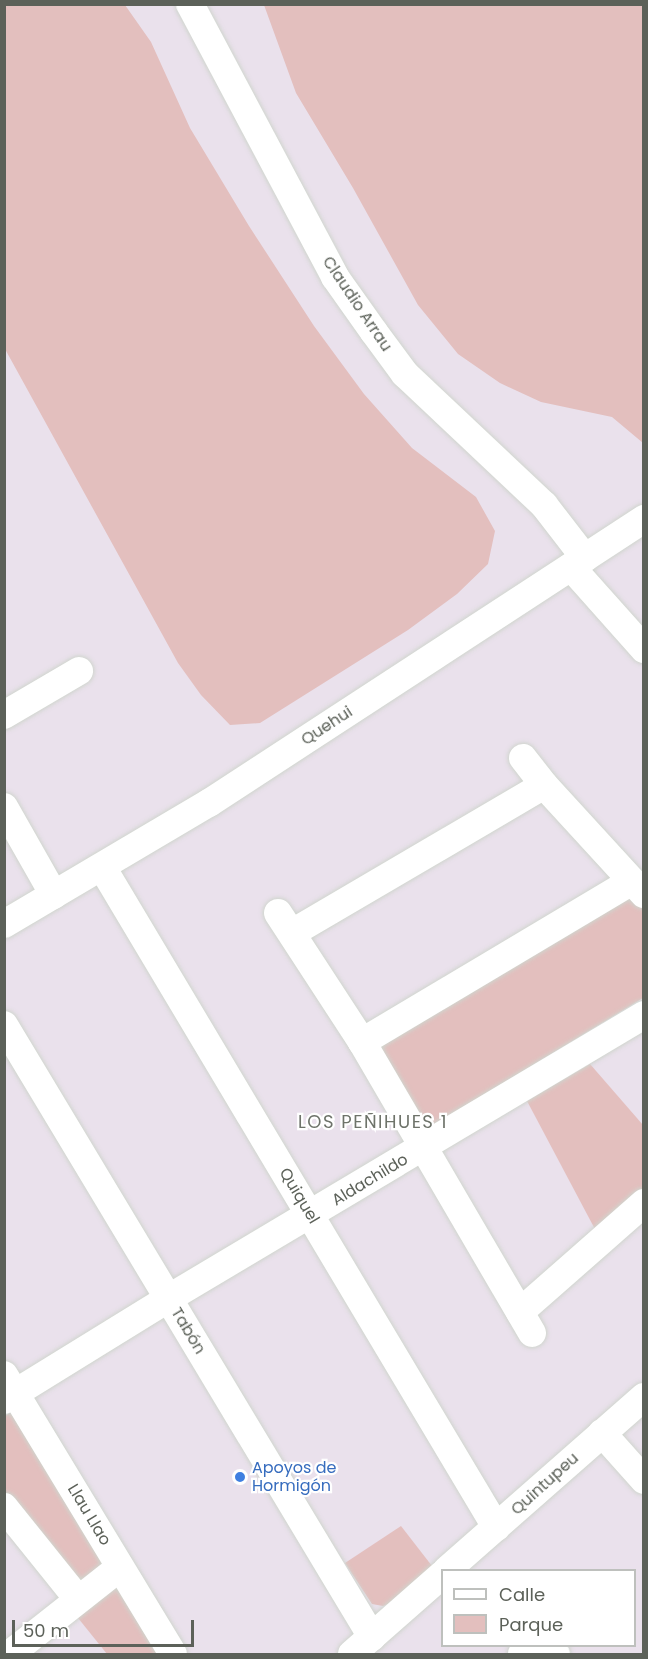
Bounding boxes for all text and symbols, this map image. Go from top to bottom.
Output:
street label: Claudio Arrau [318,253,396,355]
street label: Quehui [298,702,356,750]
district label: LOS PEÑIHUES 1 [298,1111,448,1133]
street label: Aldachildo [329,1150,411,1210]
street label: Quiquel [275,1165,323,1227]
street label: Tabón [167,1304,209,1358]
street label: Quintupeu [507,1449,583,1519]
place label: Apoyos de Hormigón [252,1458,336,1496]
marker: Apoyos de Hormigón [233,1470,247,1484]
street label: Llau Llao [63,1481,115,1549]
legend [441,1569,636,1647]
text: Calle [499,1582,545,1607]
scale bar [15,1608,196,1646]
text: Parque [499,1612,563,1637]
text: 50 m [23,1618,69,1643]

